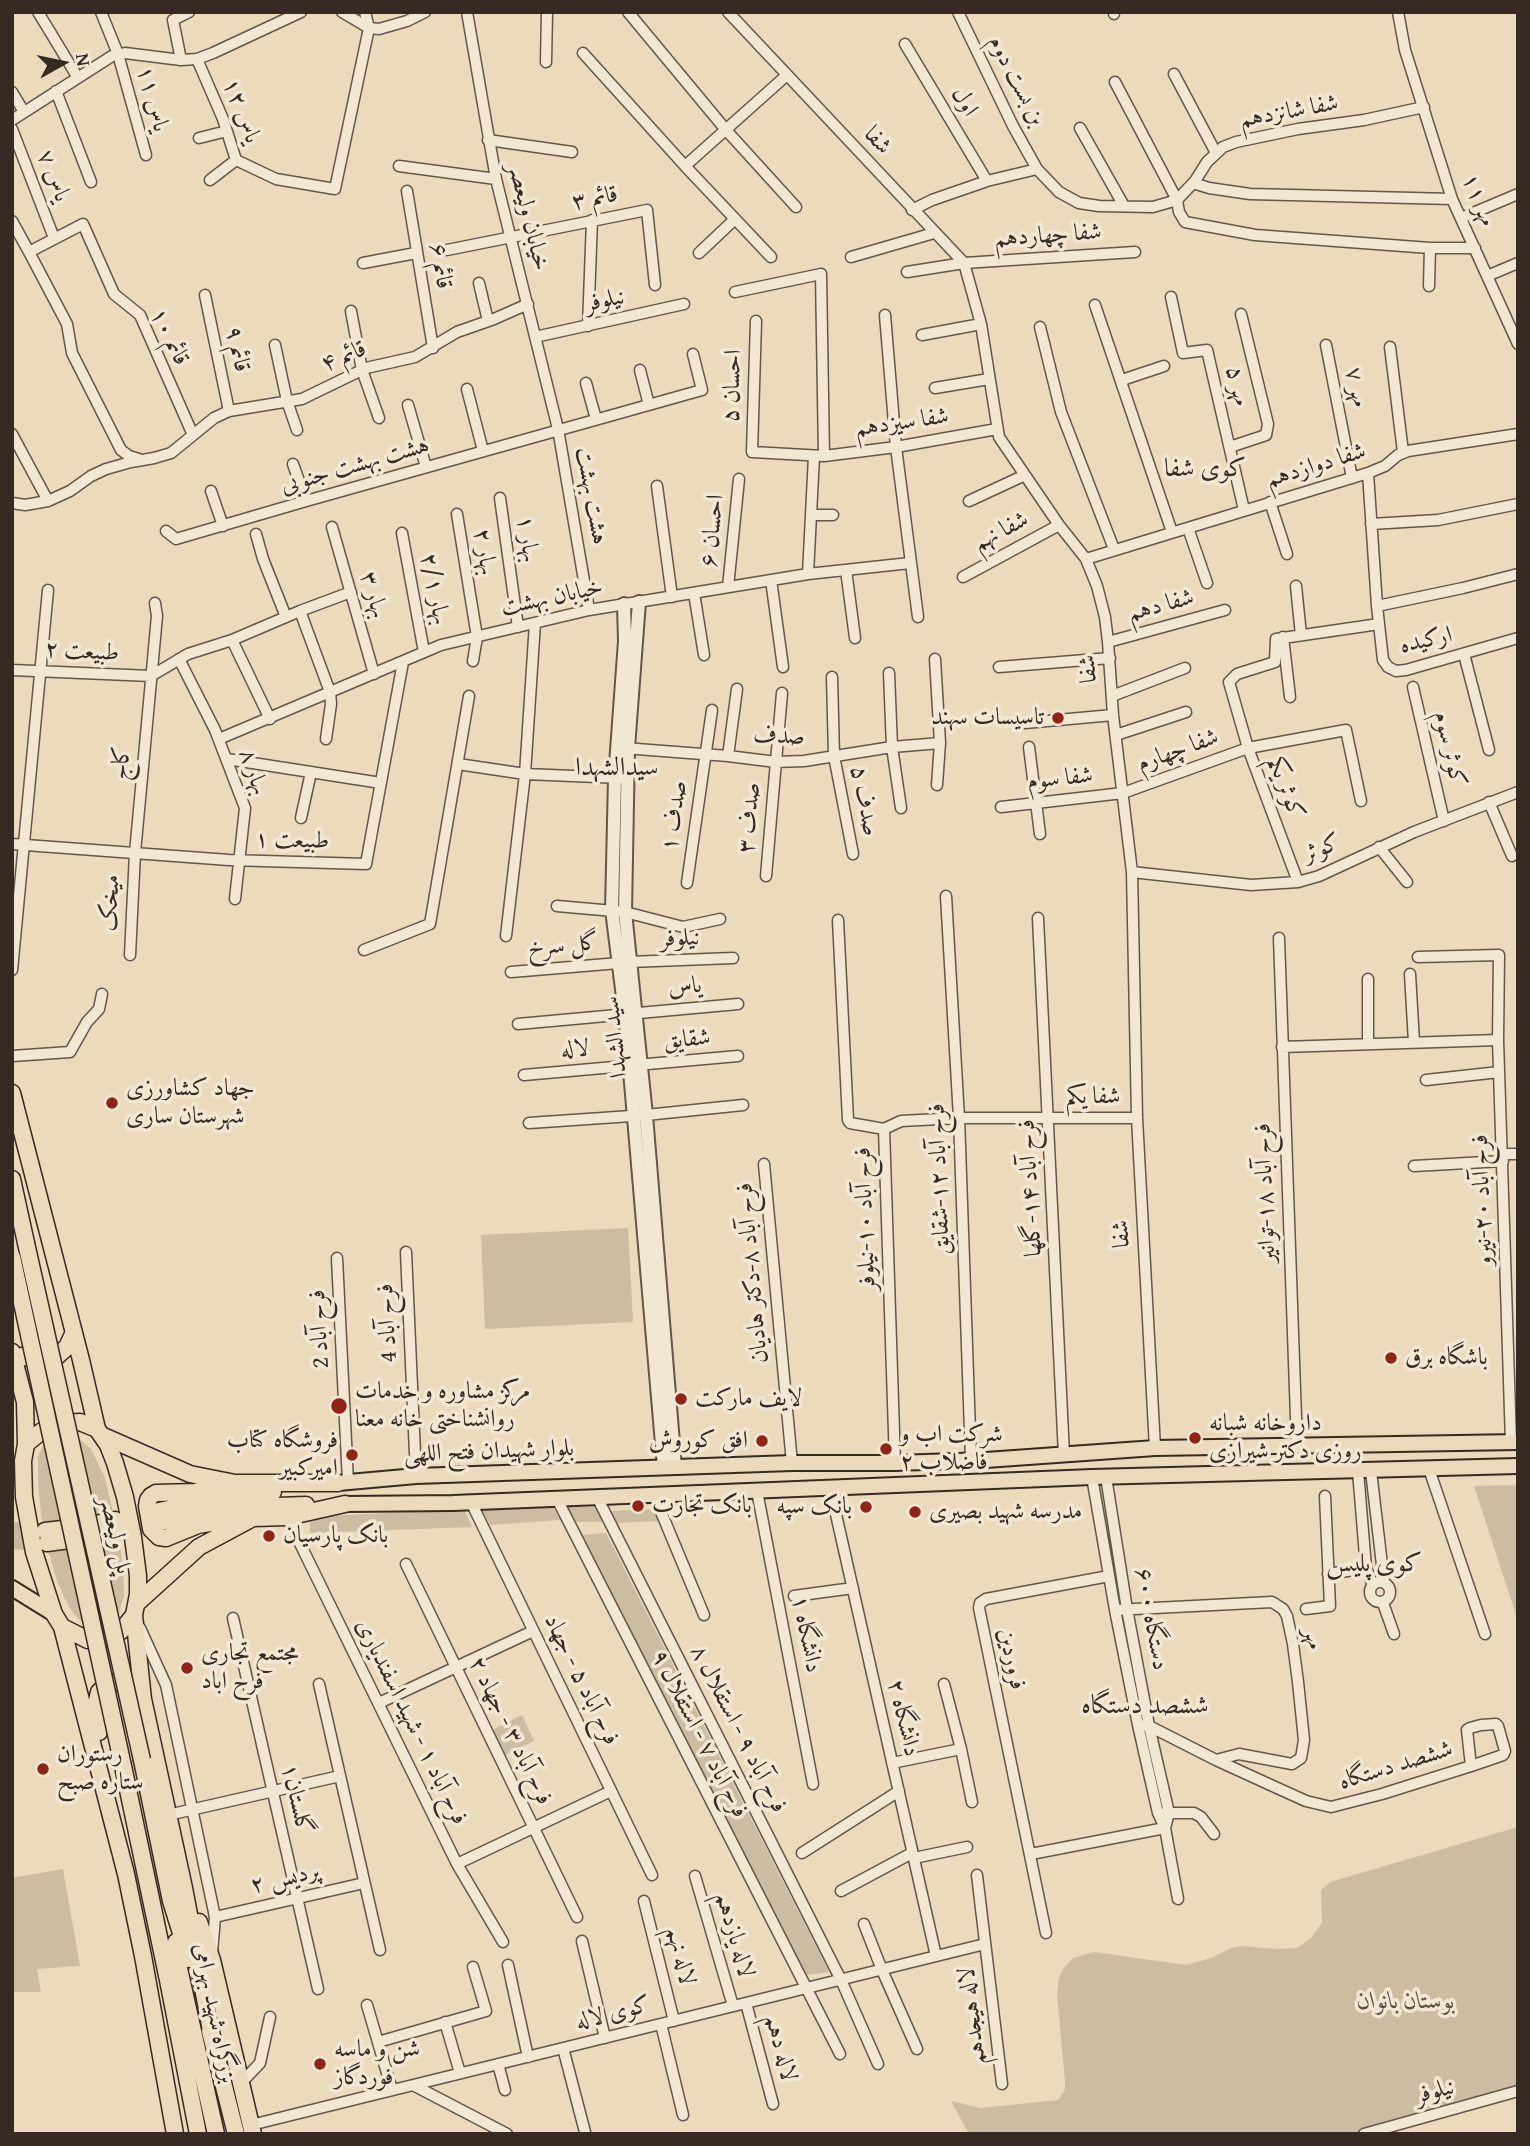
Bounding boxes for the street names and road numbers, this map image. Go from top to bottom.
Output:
street label: بن بست دوم [981,31,1051,131]
street label: یاس ۱۱ [129,63,175,135]
street label: یاس ۱۲ [216,74,266,148]
street label: اول [944,82,984,122]
street label: شفا شانزدهم [1237,89,1341,135]
street label: شفا [857,121,897,161]
street label: یاس ۷ [30,146,76,206]
street label: خیابان ولیعصر [501,160,555,274]
street label: مهر ۱۱ [1454,169,1502,231]
street label: قائم ۳ [570,180,620,218]
street label: شفا چهاردهم [993,218,1103,254]
street label: قائم ۶ [422,241,458,291]
street label: نیلوفر [583,283,627,319]
street label: قائم ۱۰ [143,304,195,370]
street label: قائم ۹ [218,323,256,375]
street label: قائم ۴ [317,335,371,379]
street label: احسان ۵ [717,349,749,423]
street label: مهر ۵ [1218,363,1256,409]
street label: مهر ۷ [1338,365,1374,409]
street label: شفا سیزدهم [853,402,951,444]
street label: هشت بهشت جنوبی [277,431,433,501]
street label: شفا دوازدهم [1263,437,1369,495]
street label: هشت بهشت [568,445,614,547]
street label: احسان ۶ [695,493,731,569]
street label: شفا نهم [968,505,1034,559]
street label: بهار ۱ [509,514,545,564]
street label: بهار ۲ [466,526,502,578]
street label: بهار ۲/۱ [413,551,455,627]
street label: بهار ۳ [353,568,393,622]
street label: خیابان بهشت [498,573,606,623]
street label: شفا دهم [1125,583,1197,629]
street label: ارکیده [1397,621,1455,661]
street label: طبیعت ۲ [44,636,120,668]
street label: شفا [1074,654,1104,684]
street label: کوثر سوم [1426,708,1472,790]
street label: صدف [753,722,805,752]
street label: شفا چهارم [1133,723,1223,779]
street label: کاج [106,745,138,781]
street label: بهار ۸ [232,745,274,799]
street label: کوثر یکم [1260,752,1310,824]
street label: شفا سوم [1026,761,1094,797]
street label: صدف ۵ [843,763,885,839]
street label: صدف ۱ [656,779,694,853]
street label: صدف ۳ [733,781,767,855]
street label: طبیعت ۱ [254,826,330,856]
street label: کوثر [1299,828,1345,870]
street label: میخک [95,874,127,932]
street label: نیلوفر [660,924,700,954]
street label: گل سرخ [526,929,600,963]
street label: یاس [667,971,703,1003]
street label: سید الشهدا [597,995,635,1079]
street label: شقایق [662,1024,712,1056]
street label: لاله [560,1034,590,1066]
street label: شفا یکم [1066,1083,1120,1111]
street label: فرح آباد ۱۲-شقایق [923,1103,957,1255]
street label: فرح آباد ۱۴-گلها [1013,1119,1049,1257]
street label: فرح آباد ۱۸-توانیر [1249,1123,1283,1263]
street label: فرح آباد ۲۰-نیرو [1466,1134,1500,1266]
street label: فرح آباد ۱۰-نیلوفر [849,1147,883,1291]
street label: فرح آباد ۸-دکتر هادیان [731,1181,775,1365]
street label: شفا [1107,1219,1137,1249]
street label: فرح آباد 4 [372,1283,404,1363]
street label: فرح آباد 2 [304,1289,336,1369]
street label: بلوار شهیدان فتح اللهی [403,1435,575,1469]
street label: پل ولیعصر [92,1493,138,1577]
street label: ۶۰۰ دستگاه [1128,1565,1174,1673]
street label: دانشگاه ۱ [784,1593,828,1675]
street label: فرح آباد ۵ - جهاد [537,1610,625,1750]
street label: فرح آباد ۱ - شهید اسفندیاری [349,1614,473,1830]
street label: فروردین [990,1626,1032,1692]
street label: مهر [1297,1626,1329,1652]
street label: فرح آباد ۹ - استقلال ۸ [683,1640,793,1818]
street label: فرح آباد ۷ - استقلال ۹ [644,1645,754,1823]
street label: فرح آباد ۳ - جهاد ۲ [462,1652,558,1810]
street label: دانشگاه ۲ [880,1677,926,1759]
street label: ششصد دستگاه [1336,1735,1456,1797]
street label: گلستان۱ [274,1761,318,1837]
street label: پردیس ۲ [248,1857,322,1901]
street label: لاله یازدهم [708,1889,760,1981]
street label: لاله نهم [659,1924,701,1988]
street label: بزرگراه شهید بهرامی [186,1940,242,2086]
street label: لاله هیجدهم [953,1966,993,2066]
street label: کوی لاله [573,1991,653,2037]
street label: لاله دهم [757,2011,803,2085]
street label: نیلوفر [1412,2073,1458,2111]

